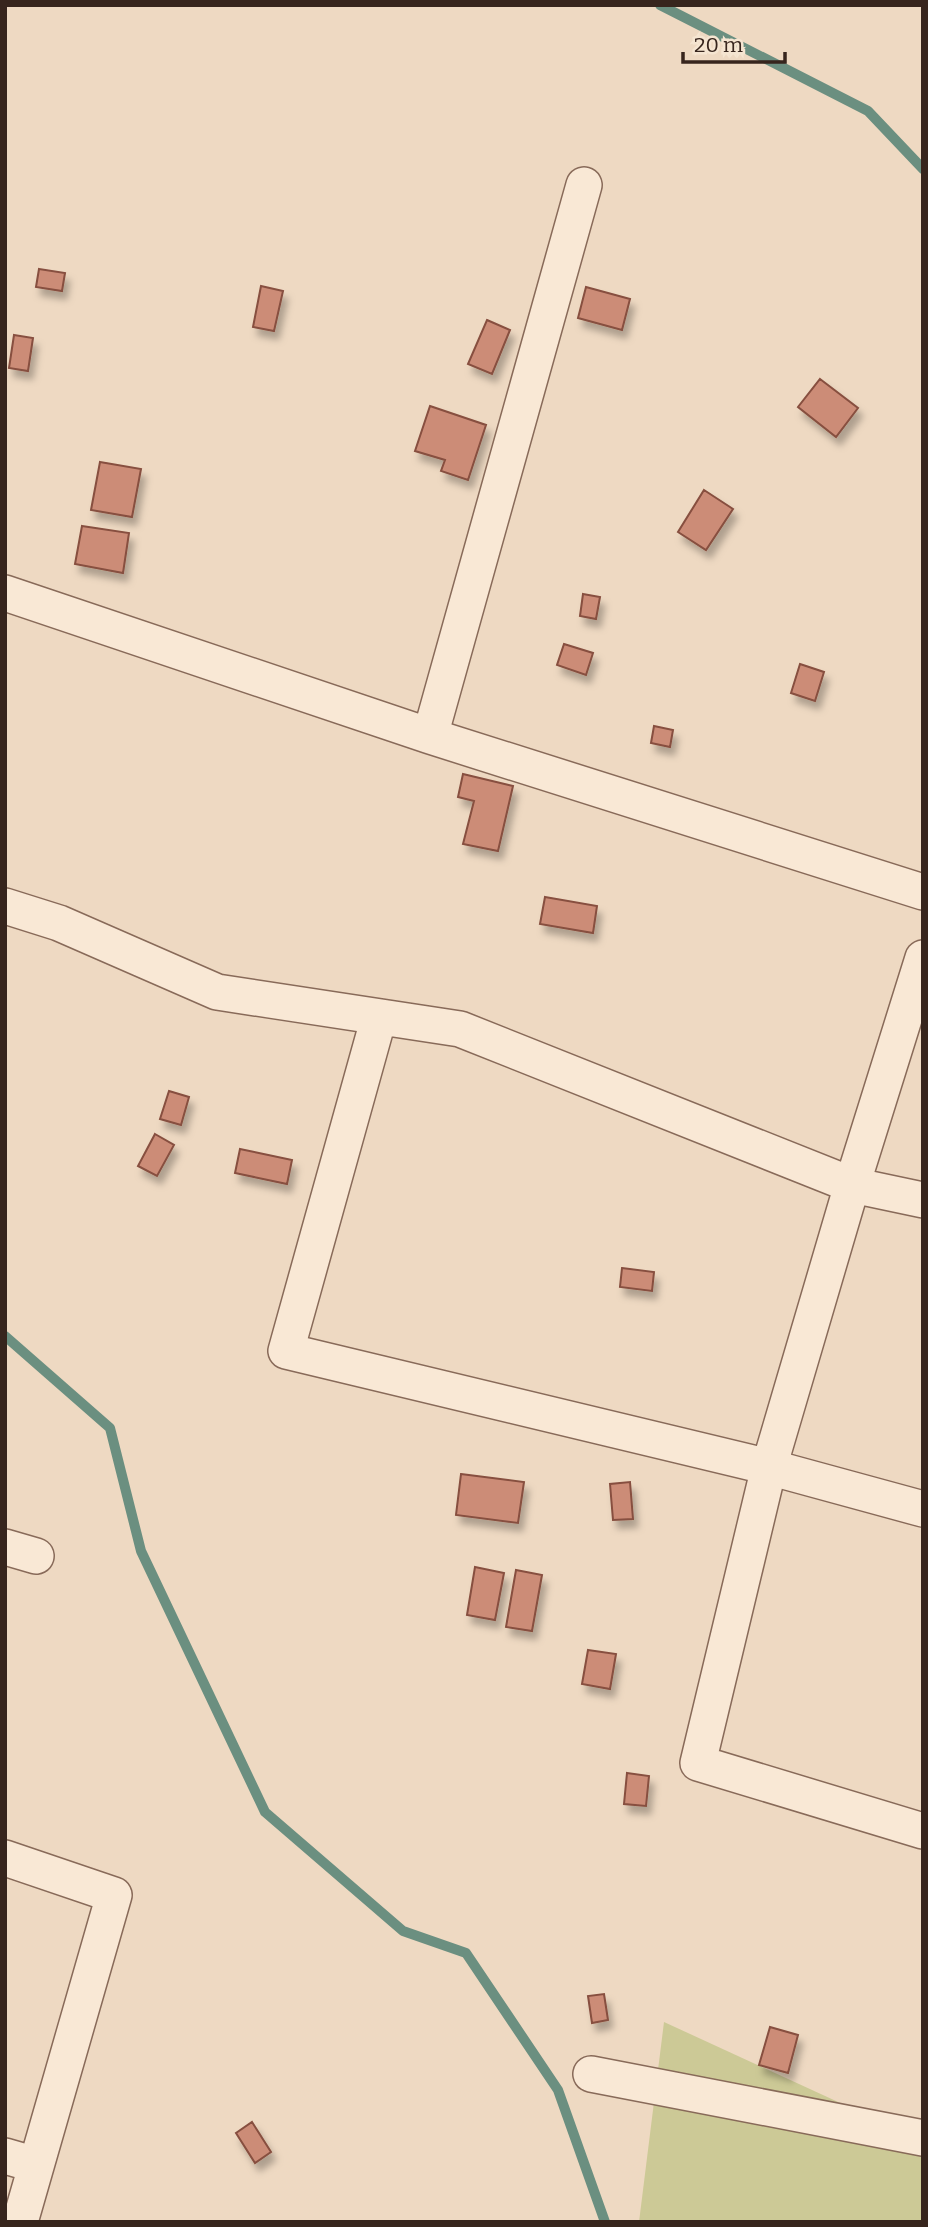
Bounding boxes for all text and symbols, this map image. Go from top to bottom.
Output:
scale bar [683,21,785,65]
text: 20 m [694,32,743,58]

